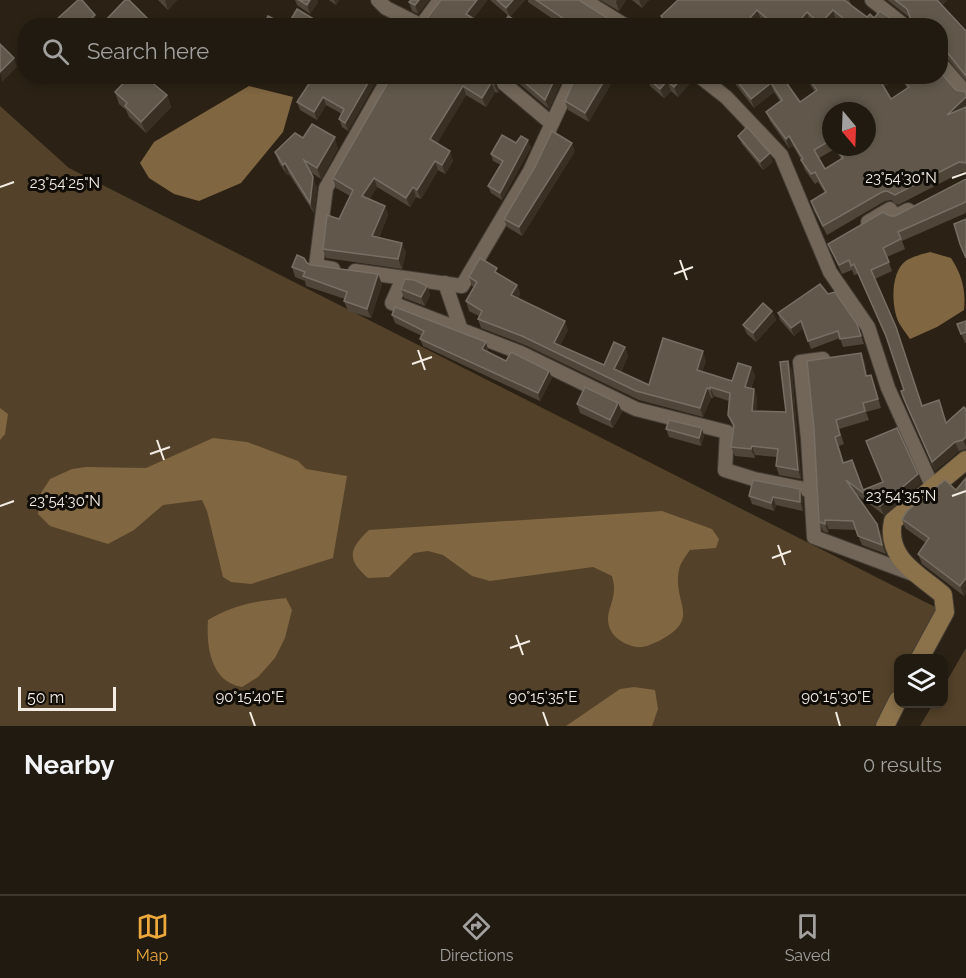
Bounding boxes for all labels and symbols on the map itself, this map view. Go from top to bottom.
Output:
north arrow [822,102,876,156]
text: 23°54'30"N [865,169,937,187]
text: 23°54'25"N [30,174,100,192]
text: 23°54'35"N [866,487,936,505]
text: 23°54'30"N [29,492,101,510]
scale bar [18,684,116,712]
text: 90°15'40"E [216,688,284,706]
text: 90°15'35"E [509,688,577,706]
text: 90°15'30"E [801,688,871,706]

